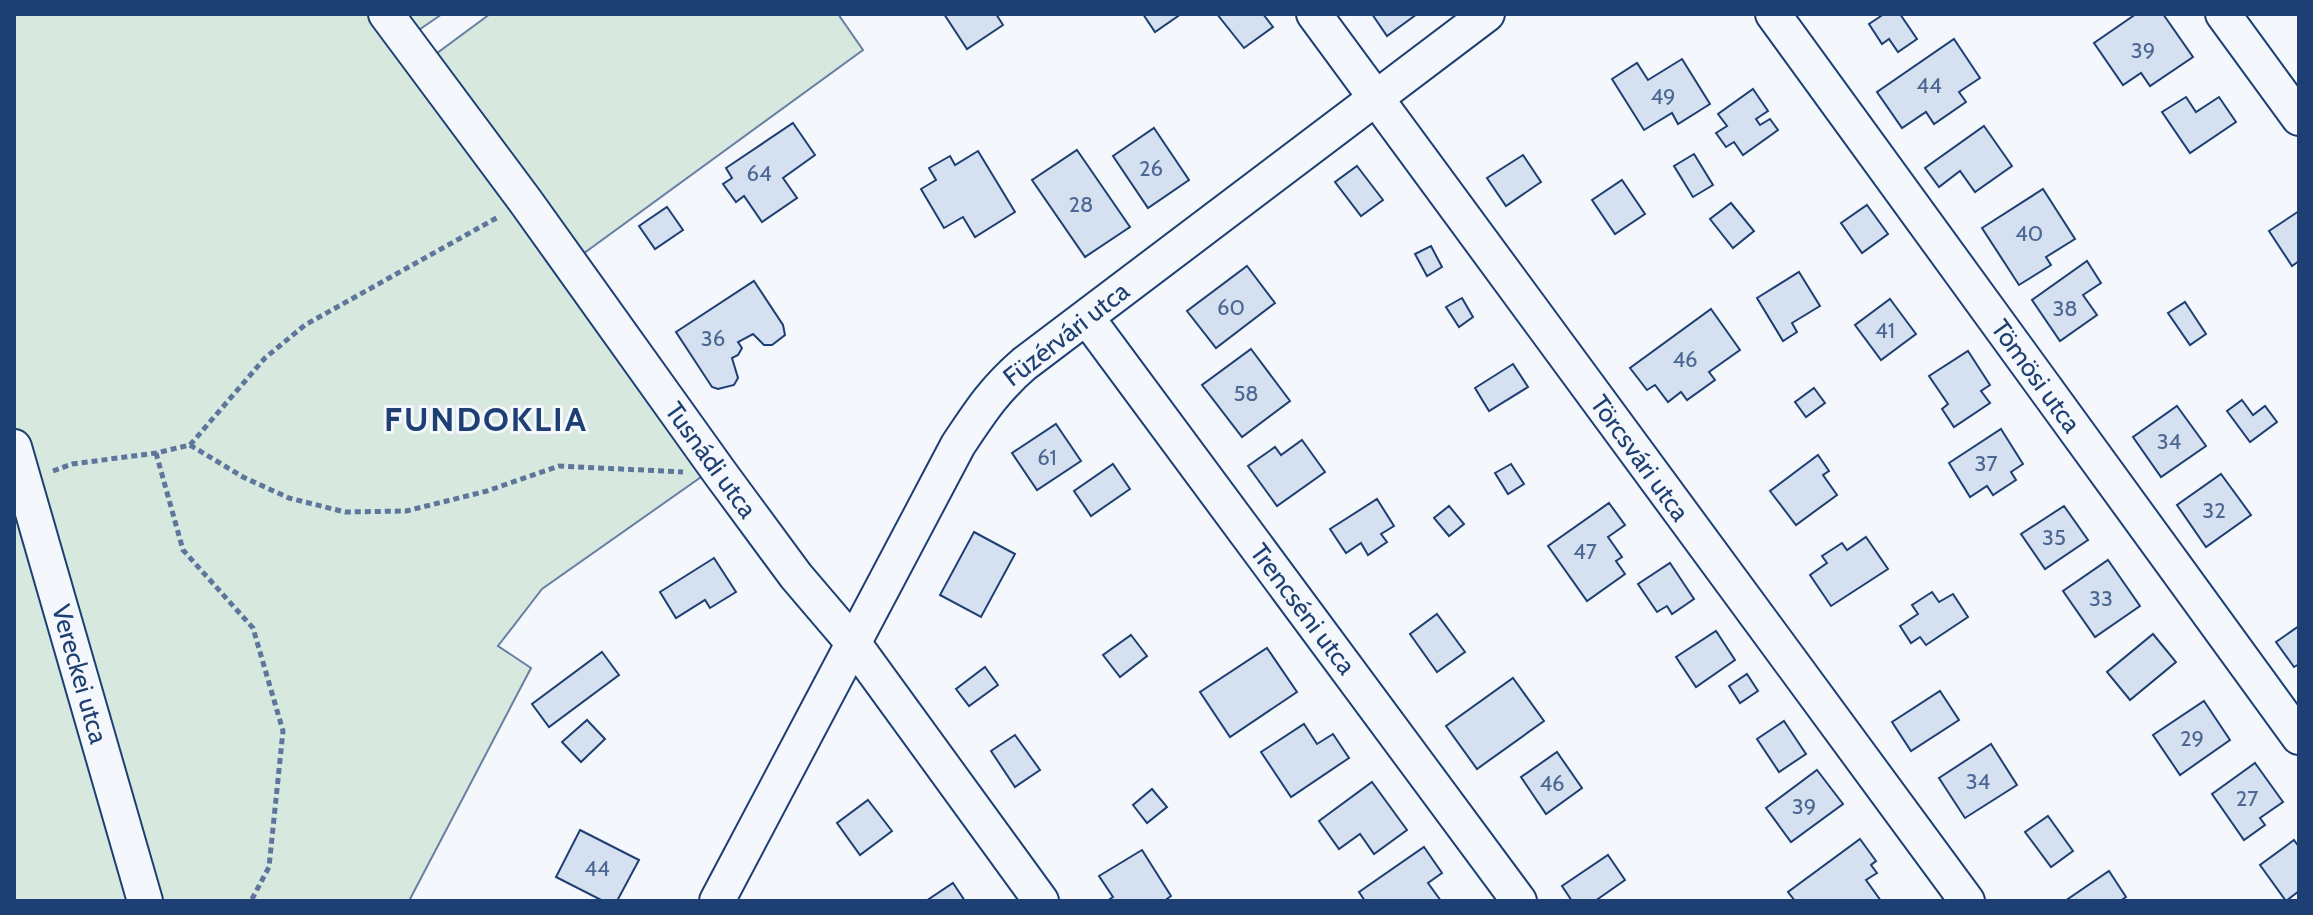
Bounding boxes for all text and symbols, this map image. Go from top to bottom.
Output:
house number: 39 [2131,37,2155,64]
house number: 44 [1916,72,1942,99]
house number: 49 [1650,83,1676,110]
house number: 26 [1139,155,1163,182]
house number: 64 [746,160,772,187]
house number: 28 [1069,191,1093,218]
house number: 40 [2015,220,2043,247]
street label: Füzérvári utca [997,275,1136,393]
house number: 60 [1217,294,1245,321]
house number: 38 [2052,295,2078,322]
street label: Tömösi utca [1984,313,2088,439]
house number: 41 [1875,317,1895,344]
house number: 36 [701,325,725,352]
house number: 46 [1672,346,1698,373]
house number: 58 [1233,380,1259,407]
street label: Törcsvári utca [1584,389,1697,528]
street label: Tusnádi utca [658,396,764,525]
district label: FUNDOKLIA [384,398,588,440]
house number: 34 [2157,428,2182,455]
house number: 61 [1037,444,1057,471]
house number: 37 [1975,450,1997,477]
house number: 32 [2202,497,2226,524]
house number: 35 [2042,524,2066,551]
street label: Trencséni utca [1243,537,1363,681]
house number: 47 [1573,538,1597,565]
house number: 33 [2089,585,2113,612]
street label: Vereckei utca [45,601,115,748]
house number: 29 [2180,725,2204,752]
house number: 34 [1966,768,1991,795]
house number: 46 [1539,770,1565,797]
house number: 27 [2236,785,2258,812]
house number: 39 [1792,793,1816,820]
house number: 44 [584,855,610,882]

